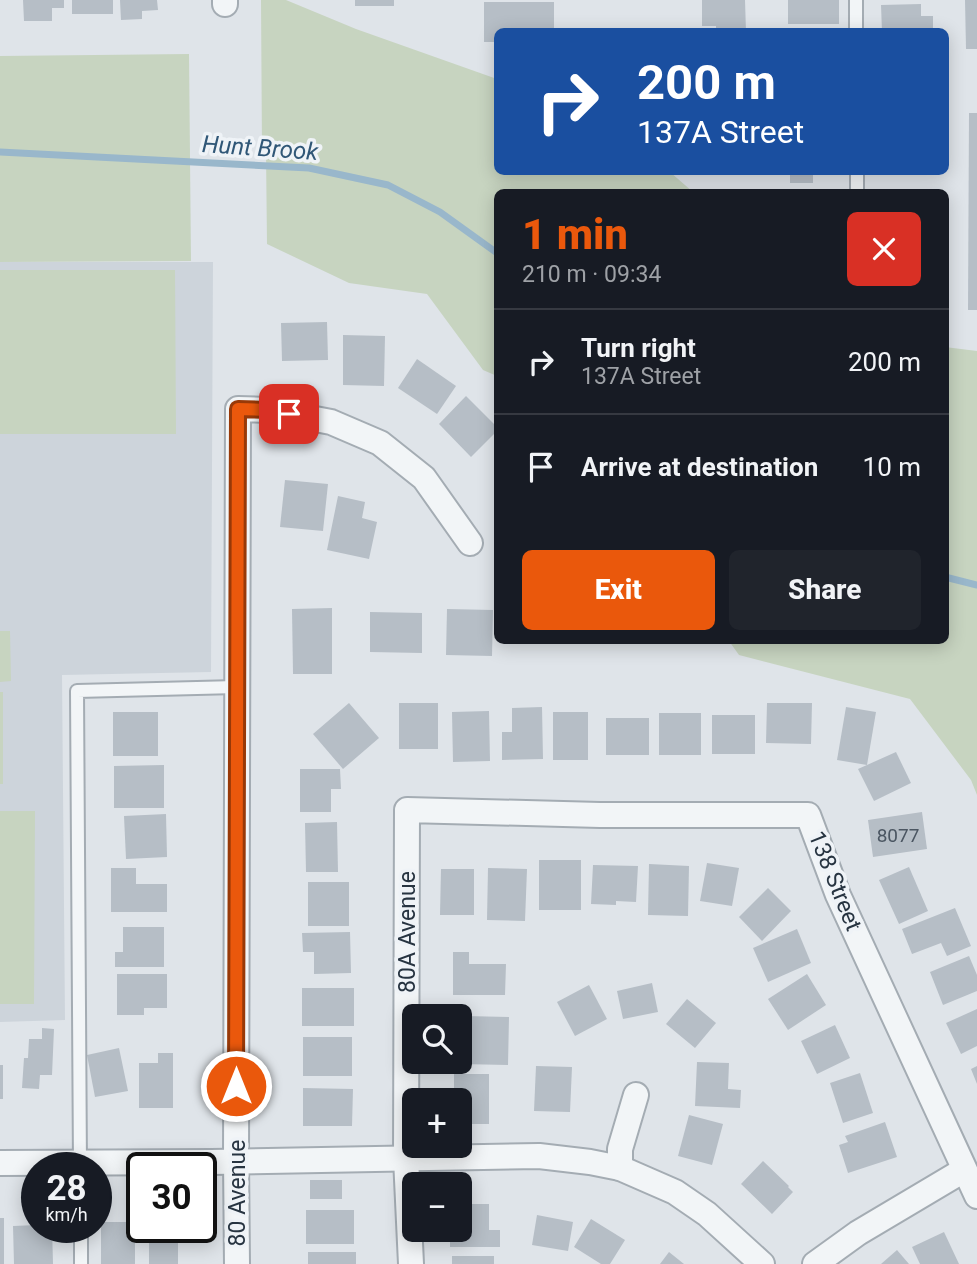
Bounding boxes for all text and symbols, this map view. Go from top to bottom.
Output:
text: 200 m [637,54,776,111]
icon: right [522,56,613,147]
text: 137A Street [637,113,804,151]
water label: Hunt Brook [201,130,320,166]
text: 1 min [522,210,628,259]
button: close [847,212,921,286]
text: 210 m · 09:34 [522,261,661,288]
text: Turn right [581,333,696,363]
icon: right [522,343,560,381]
text: 200 m [848,347,921,377]
text: 137A Street [581,363,701,390]
pin [259,384,319,444]
icon: arrive [270,395,308,433]
icon: arrive [522,448,560,486]
text: Arrive at destination [581,452,818,482]
text: 10 m [863,452,921,482]
button: Exit [522,550,715,630]
button: Share [729,550,921,630]
house number: 8077 [877,824,919,847]
street label: 138 Street [803,827,867,935]
street label: 80A Avenue [394,871,421,993]
map controls [402,1004,472,1242]
button: search [402,1004,472,1074]
position arrow [199,1049,273,1123]
button: + [402,1088,472,1158]
street label: 80 Avenue [224,1140,251,1246]
speed limit sign: 30 [126,1152,217,1243]
text: 28 [46,1168,87,1209]
button: − [402,1172,472,1242]
text: km/h [45,1204,88,1225]

